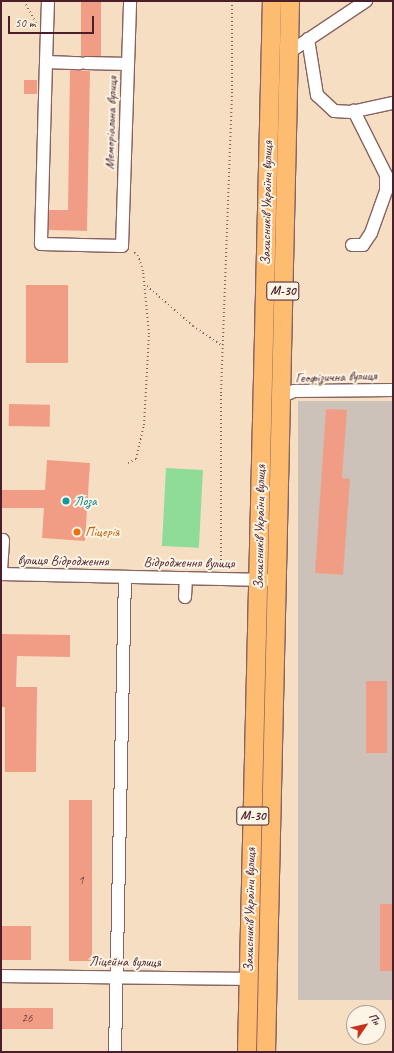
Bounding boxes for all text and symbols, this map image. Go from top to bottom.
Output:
scale bar [10,8,96,34]
text: 50 m [15,15,35,31]
street label: Меморіальна вулиця [101,75,121,171]
street label: Захисників України вулиця [258,140,276,266]
road number: М-30 [266,280,300,302]
street label: Геофізична вулиця [294,367,378,387]
street label: Захисників України вулиця [251,464,269,590]
place label: Лоза [74,493,97,509]
marker: Лоза [61,496,71,506]
place label: Піцерія [85,524,119,540]
marker: Піцерія [72,527,82,537]
street label: вулиця Відродження [17,552,109,570]
street label: Відродження вулиця [143,554,235,572]
road number: М-30 [236,805,270,827]
street label: Захисників України вулиця [241,847,259,973]
house number: 1 [78,874,84,888]
street label: Ліцейна вулиця [89,953,161,971]
north arrow [346,1005,386,1045]
text: Пн [366,1010,384,1028]
house number: 26 [22,1012,32,1026]

